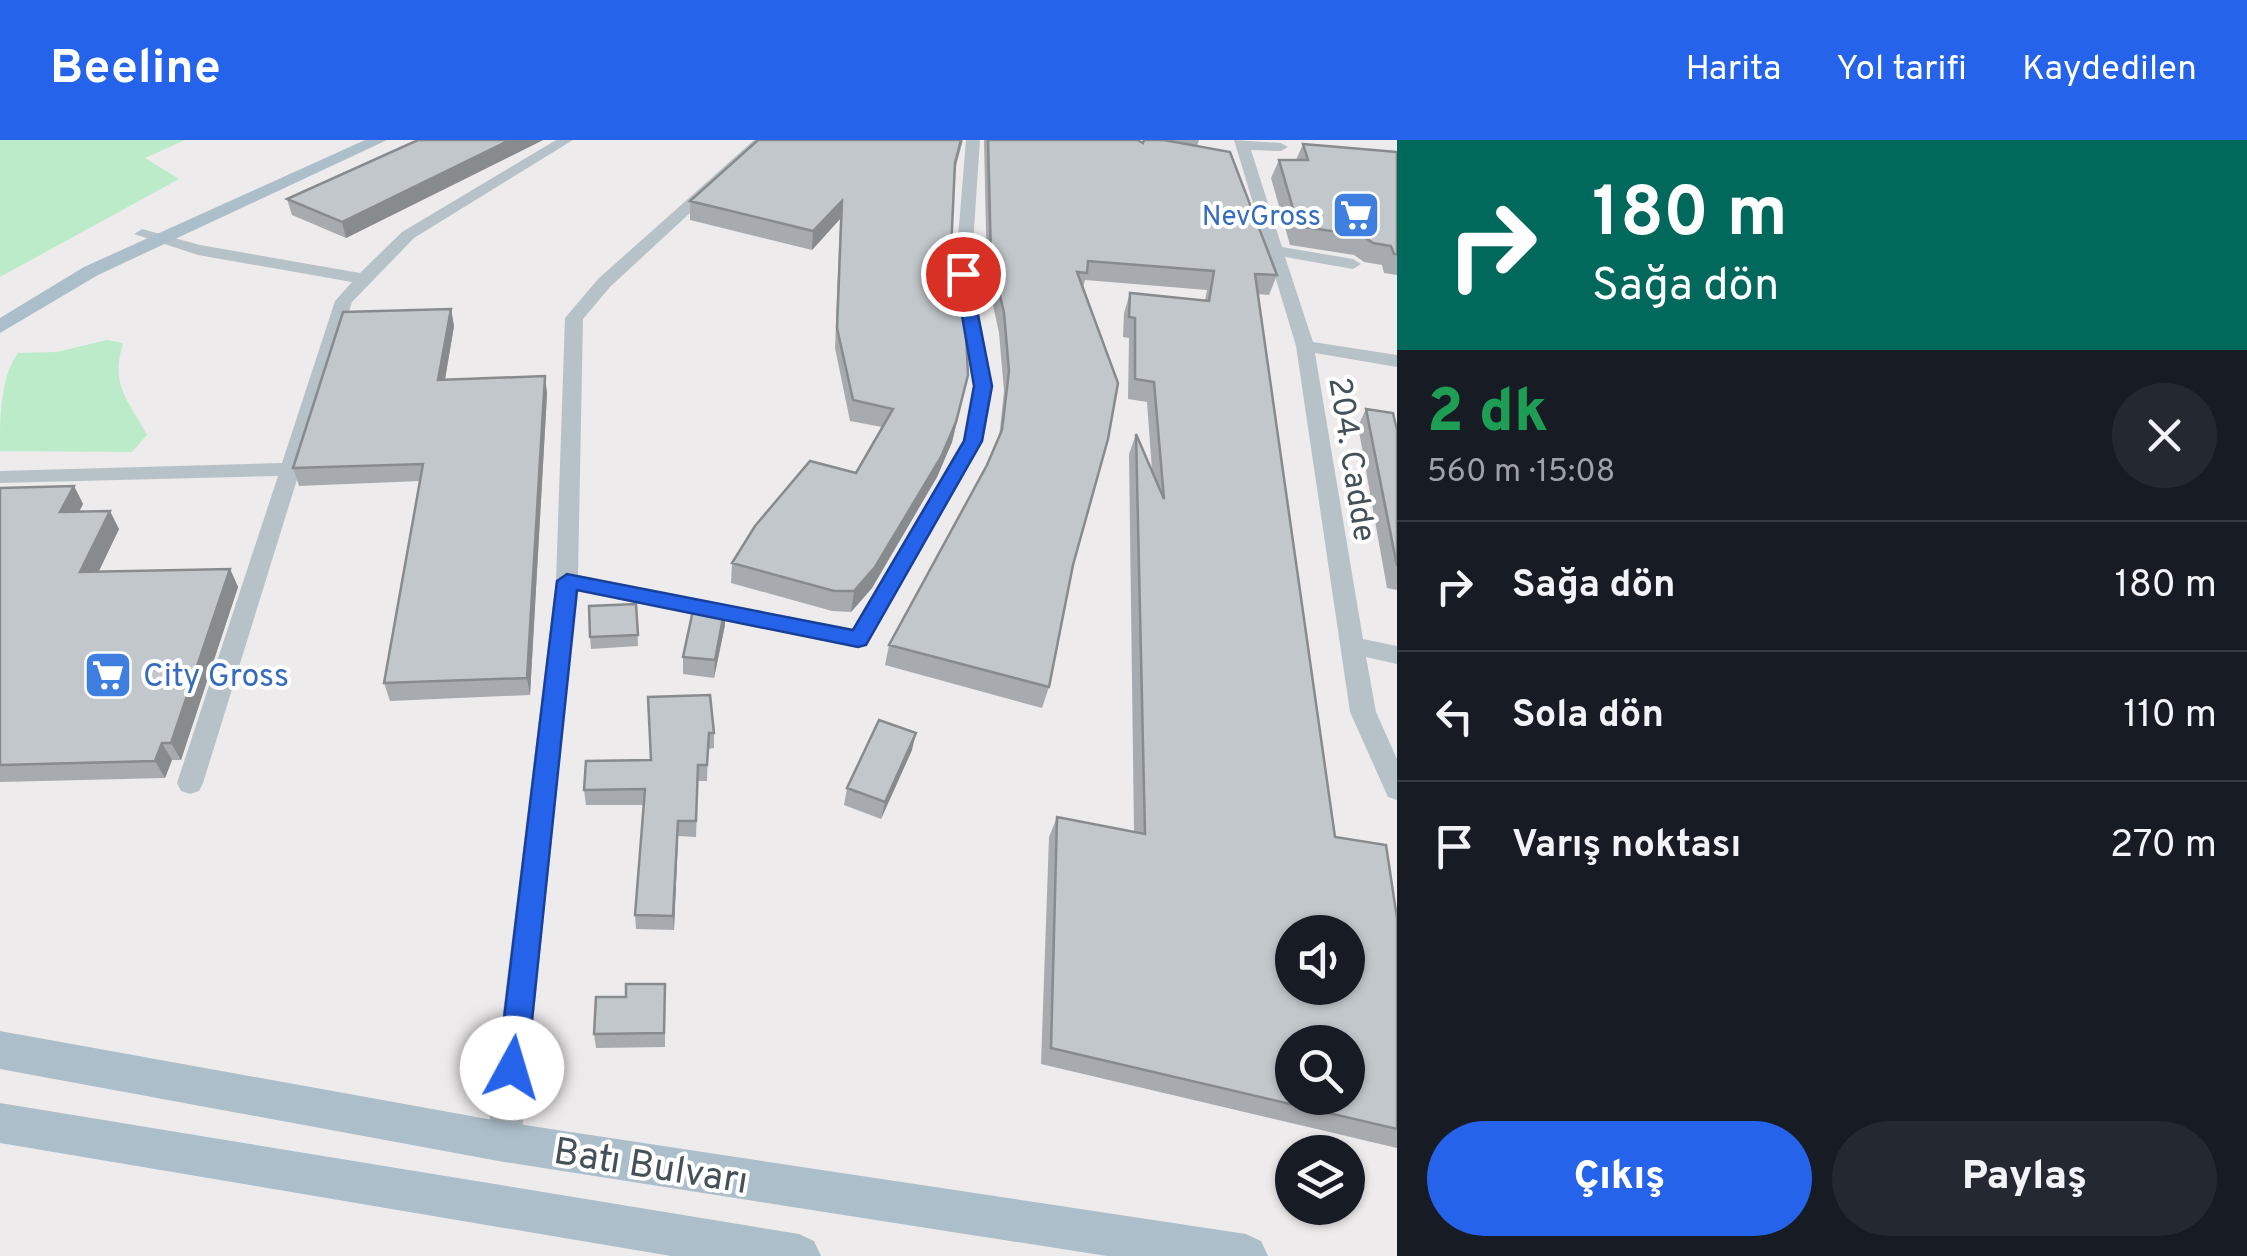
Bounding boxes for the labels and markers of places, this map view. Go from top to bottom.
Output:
supermarket icon: NevGross [1330,189,1382,241]
place label: NevGross [1202,200,1321,236]
pin [921,232,1006,317]
supermarket icon: City Gross [82,649,134,701]
place label: City Gross [143,658,289,698]

